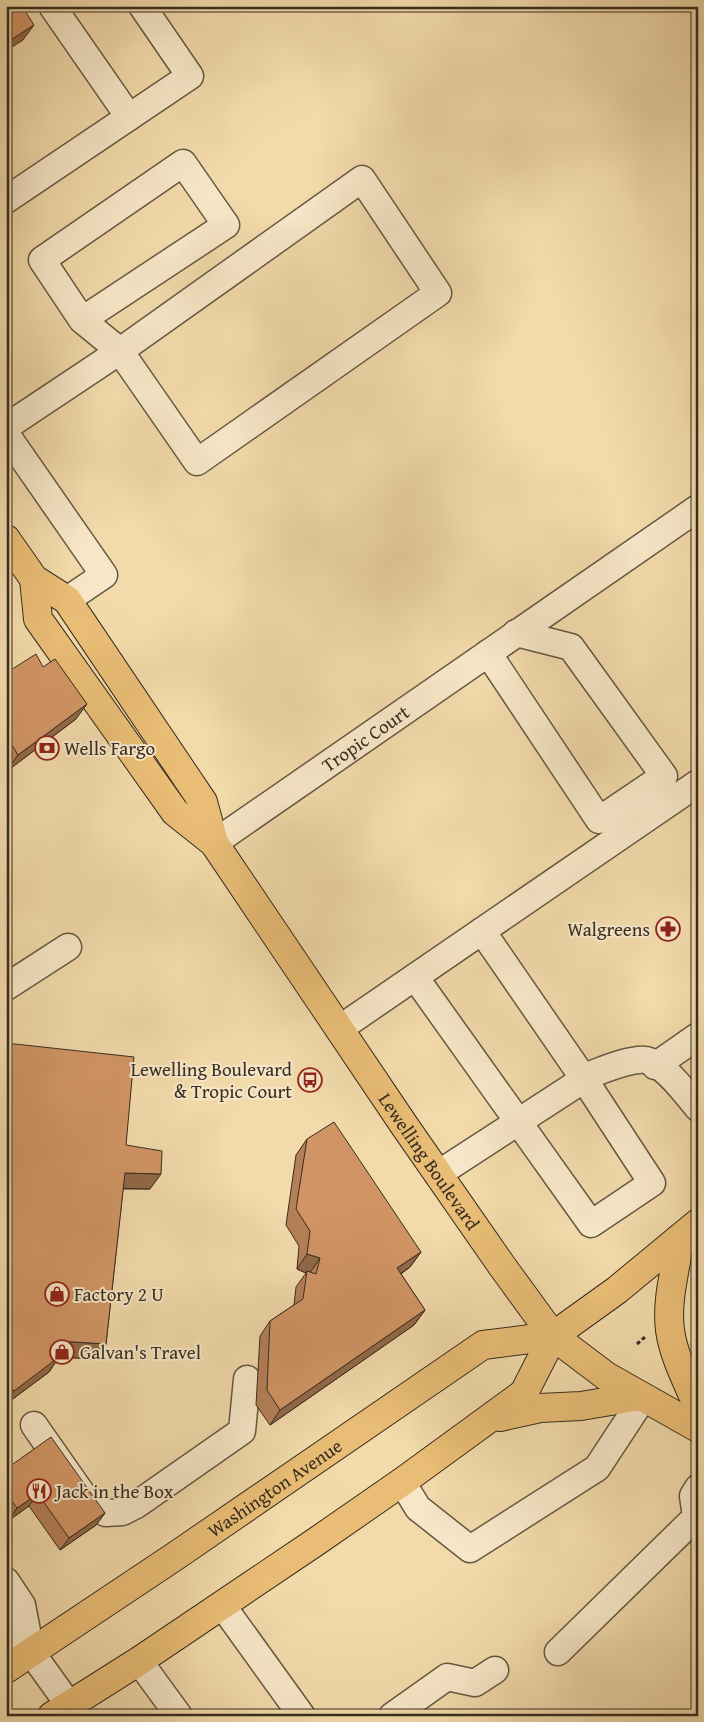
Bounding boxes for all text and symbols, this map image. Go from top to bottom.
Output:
street label: Tropic Court [316,698,415,779]
place label: Wells Fargo [64,734,155,762]
bank icon: Wells Fargo [34,735,60,761]
place label: Walgreens [567,915,650,943]
pharmacy icon: Walgreens [655,916,681,942]
place label: Lewelling Boulevard & Tropic Court [131,1055,293,1105]
bus stop icon: Lewelling Boulevard & Tropic Court [297,1067,323,1093]
street label: Lewelling Boulevard [372,1087,487,1236]
place label: Factory 2 U [74,1280,164,1308]
shop icon: Factory 2 U [44,1281,70,1307]
place label: Galvan's Travel [80,1338,201,1366]
shop icon: Galvan's Travel [49,1339,75,1365]
street label: Washington Avenue [202,1432,348,1544]
place label: Jack in the Box [54,1477,174,1505]
restaurant icon: Jack in the Box [26,1478,52,1504]

